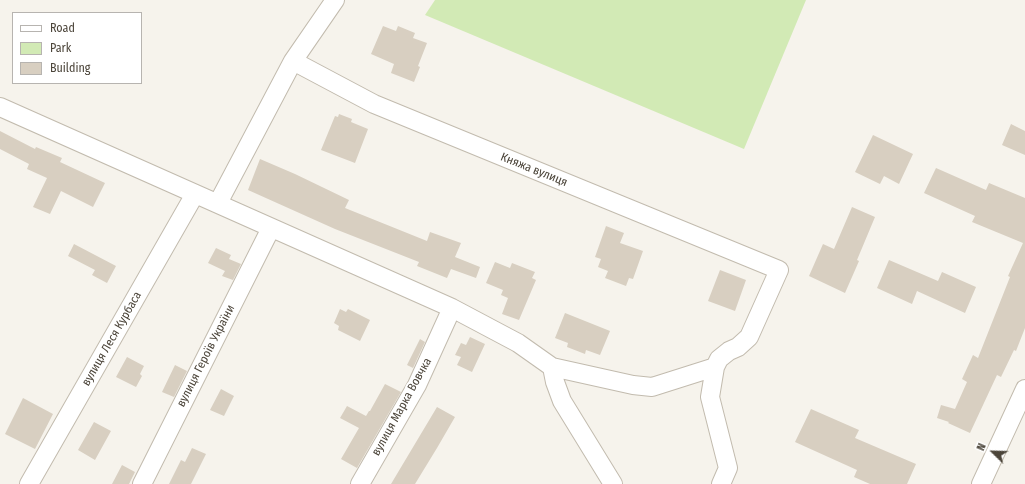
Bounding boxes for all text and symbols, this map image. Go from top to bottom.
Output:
legend [12,12,142,84]
text: Road [50,21,75,35]
text: Park [50,41,71,55]
text: Building [50,61,90,75]
street label: Княжа вулиця [498,150,570,190]
street label: вулиця Леся Курбаса [79,289,145,389]
street label: вулиця Героїв України [174,302,238,410]
street label: вулиця Марка Вовчка [369,356,435,458]
north arrow [973,432,1013,472]
text: N [974,442,989,453]

